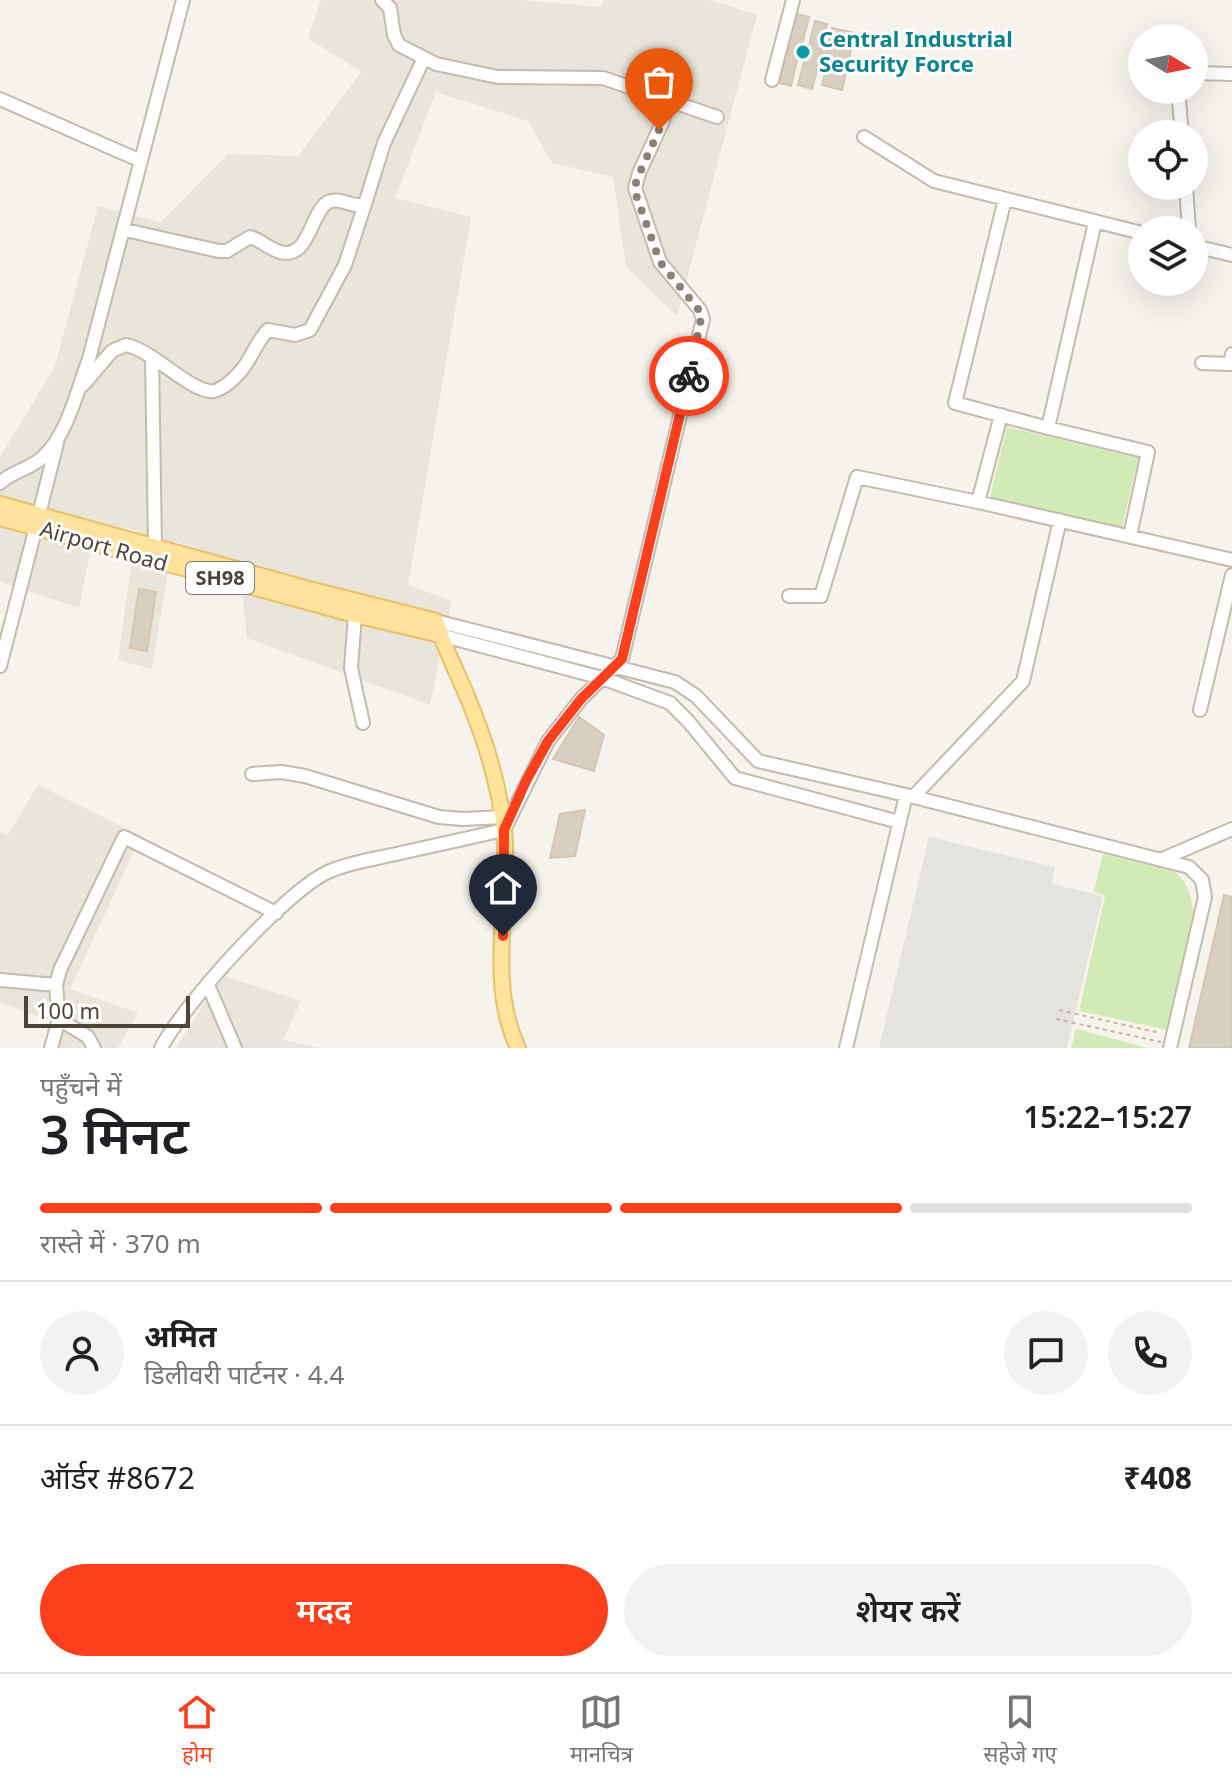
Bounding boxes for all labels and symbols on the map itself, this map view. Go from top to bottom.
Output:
place label: Central Industrial Security Force [819,23,1013,78]
north arrow [1128,24,1208,104]
marker: Central Industrial Security Force [794,43,812,61]
pin [625,48,693,130]
courier [649,336,729,416]
street label: Airport Road [37,513,172,578]
road number: SH98 [186,562,254,594]
pin [469,854,537,936]
scale bar [24,992,190,1028]

